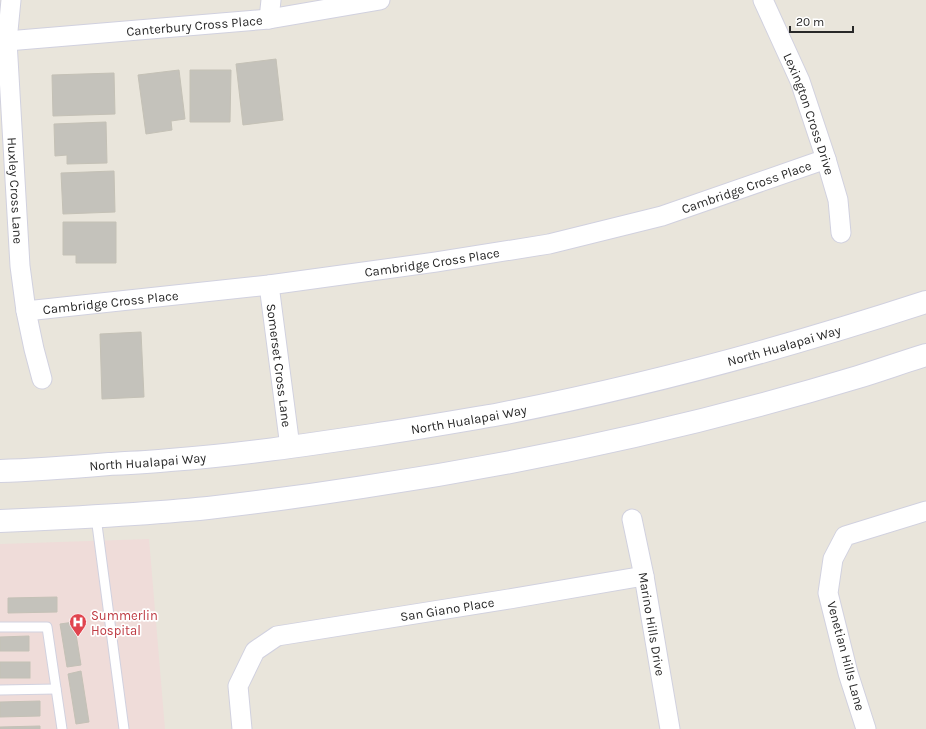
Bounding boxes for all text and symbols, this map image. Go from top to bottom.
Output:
scale bar [790,8,853,34]
street label: Canterbury Cross Place [126,12,263,38]
text: 20 m [796,15,824,29]
street label: Lexington Cross Drive [781,50,838,177]
street label: Huxley Cross Lane [5,137,26,245]
street label: Cambridge Cross Place [679,157,813,216]
street label: Cambridge Cross Place [363,244,501,279]
street label: Cambridge Cross Place [42,287,179,317]
street label: Somerset Cross Lane [264,303,295,428]
street label: North Hualapai Way [726,322,843,368]
street label: North Hualapai Way [410,401,528,437]
street label: North Hualapai Way [89,449,207,473]
street label: Marino Hills Drive [636,571,668,677]
street label: San Giano Place [399,594,495,624]
street label: Venetian Hills Lane [824,600,868,713]
place label: Summerlin Hospital [91,608,158,638]
hospital icon: Summerlin Hospital [68,612,88,637]

